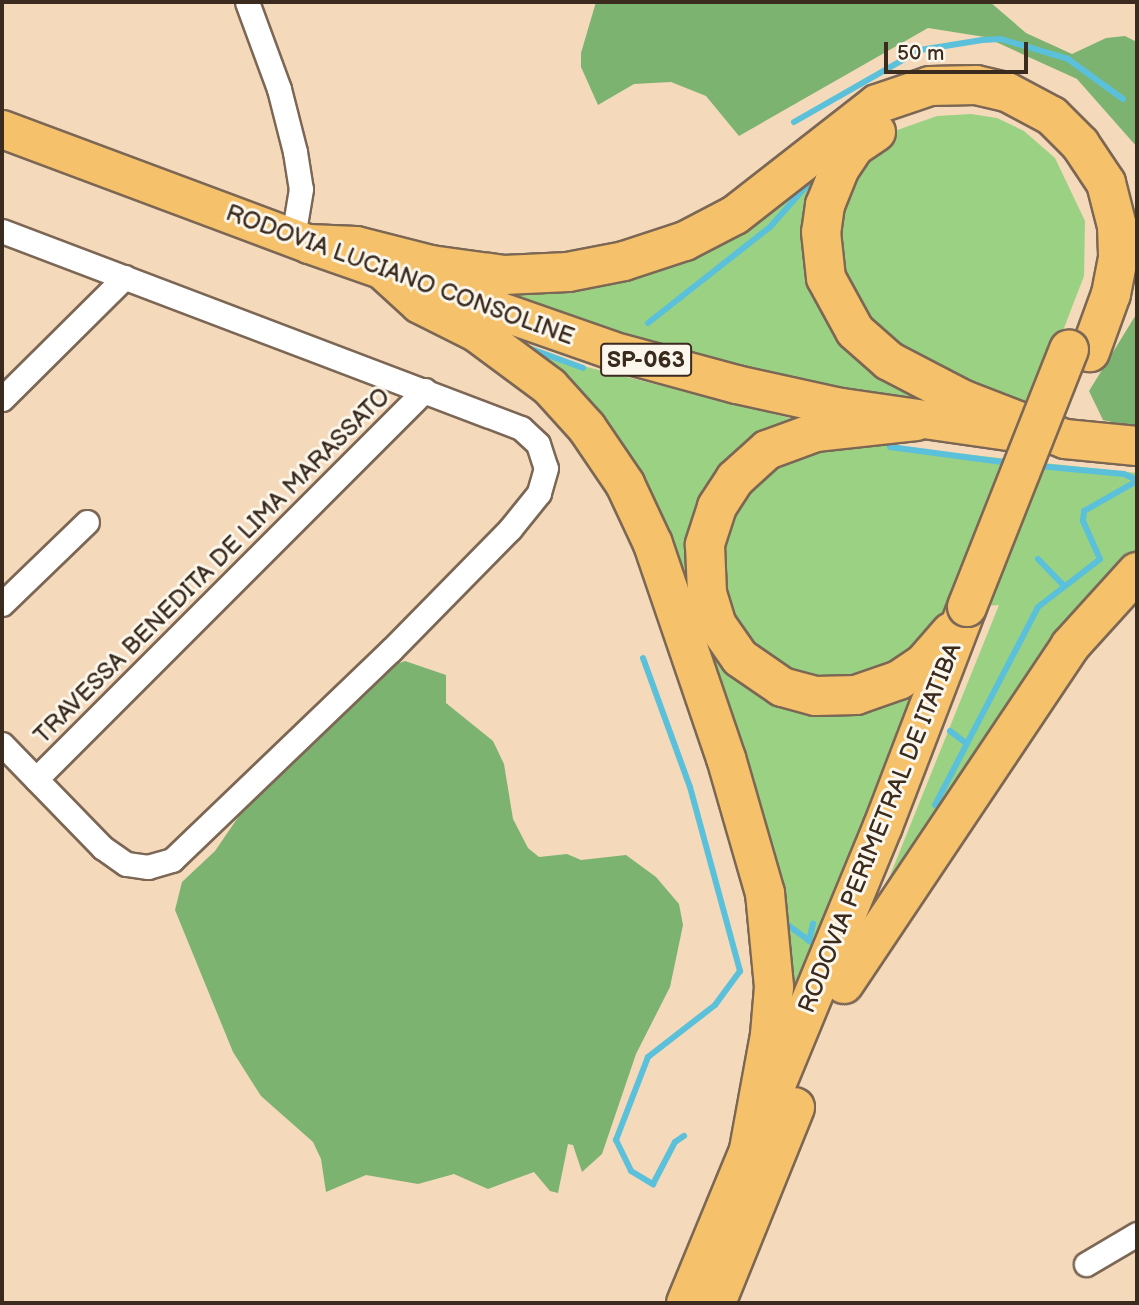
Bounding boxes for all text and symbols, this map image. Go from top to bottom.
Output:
scale bar [887,28,1030,72]
text: 50 m [897,41,944,66]
street label: RODOVIA LUCIANO CONSOLINE [222,198,578,352]
road number: SP-063 [599,340,693,380]
street label: TRAVESSA BENEDITA DE LIMA MARASSATO [28,382,396,750]
street label: RODOVIA PERIMETRAL DE ITATIBA [792,639,968,1017]

